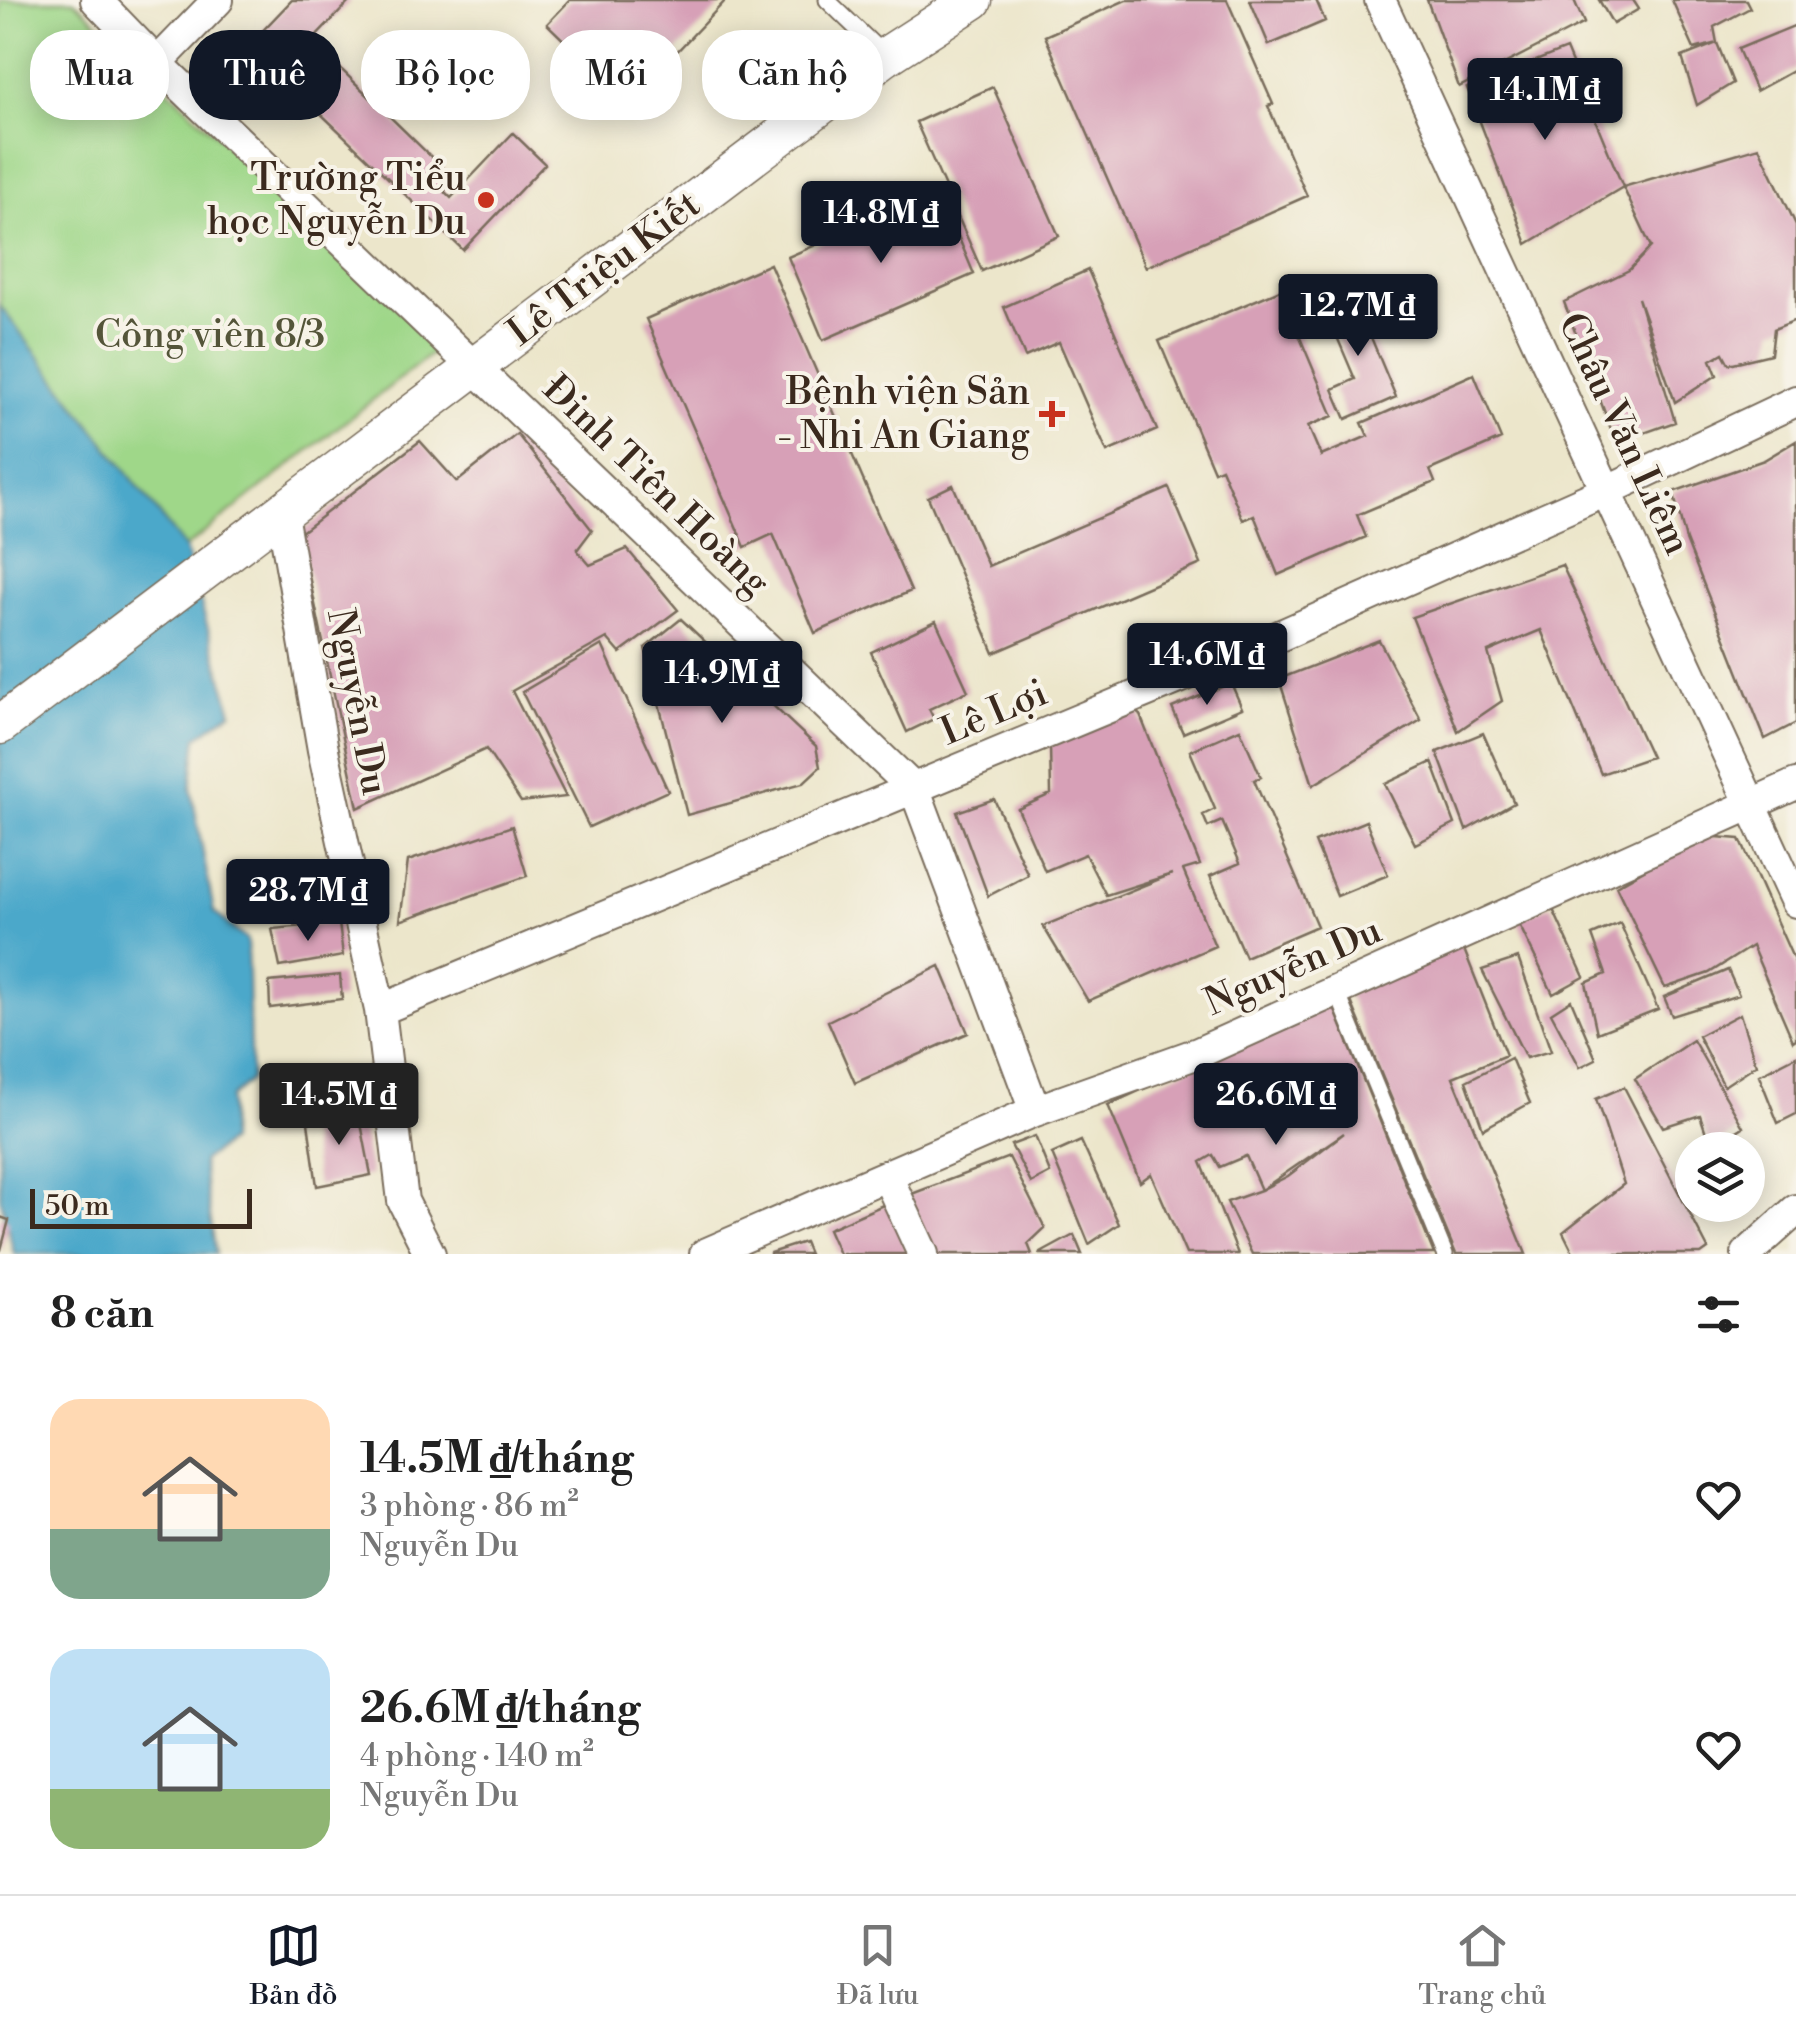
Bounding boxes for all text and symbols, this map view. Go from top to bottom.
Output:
chip: Mua [30,30,169,120]
chip: Thuê [189,30,341,120]
chip: Bộ lọc [361,30,530,120]
chip: Mới [550,30,682,120]
chip: Căn hộ [702,30,883,120]
pin: 14.1M ₫ [1453,58,1637,143]
text: 14.1M ₫ [1490,70,1600,110]
place label: Trường Tiểu học Nguyễn Du [207,155,466,246]
street label: Lê Triệu Kiết [499,181,709,357]
pin: 14.8M ₫ [789,181,973,266]
marker: Trường Tiểu học Nguyễn Du [475,189,497,211]
text: 14.8M ₫ [823,193,939,233]
pin: 12.7M ₫ [1266,274,1450,359]
text: 12.7M ₫ [1301,286,1415,326]
street label: Châu Văn Liêm [1547,306,1701,562]
park label: Công viên 8/3 [95,312,325,359]
street label: Đinh Tiên Hoàng [533,366,779,606]
place label: Bệnh viện Sản - Nhi An Giang [777,369,1030,460]
marker: Bệnh viện Sản - Nhi An Giang [1039,401,1065,427]
street label: Nguyễn Du [316,605,398,799]
pin: 14.6M ₫ [1115,623,1299,708]
text: 14.6M ₫ [1149,635,1265,675]
pin: 14.9M ₫ [630,641,814,726]
text: 14.9M ₫ [664,653,780,693]
street label: Lê Lợi [934,670,1054,756]
pin: 28.7M ₫ [216,859,400,944]
text: 28.7M ₫ [248,871,368,911]
street label: Nguyễn Du [1197,907,1389,1027]
pin: 14.5M ₫ [247,1063,431,1148]
pin: 26.6M ₫ [1184,1063,1368,1148]
text: 14.5M ₫ [281,1075,397,1115]
text: 26.6M ₫ [1216,1075,1336,1115]
map controls [1675,1132,1765,1222]
button: layers [1675,1132,1765,1222]
scale bar [30,1184,252,1228]
text: 50 m [45,1189,109,1224]
icon: filters [1691,1287,1746,1342]
text: 8 căn [50,1288,154,1341]
text: 14.5M ₫/tháng [360,1433,633,1486]
icon: home [130,1439,250,1559]
icon: heart [1691,1472,1746,1527]
text: 3 phòng · 86 m² [360,1486,579,1526]
text: Nguyễn Du [360,1526,519,1566]
text: 26.6M ₫/tháng [360,1683,640,1736]
icon: home [130,1689,250,1809]
icon: heart [1691,1722,1746,1777]
text: 4 phòng · 140 m² [360,1736,594,1776]
text: Nguyễn Du [360,1776,519,1816]
tab: Bản đồ [250,1918,338,2013]
tab: Đã lưu [837,1918,919,2013]
tab: Trang chủ [1418,1918,1546,2013]

